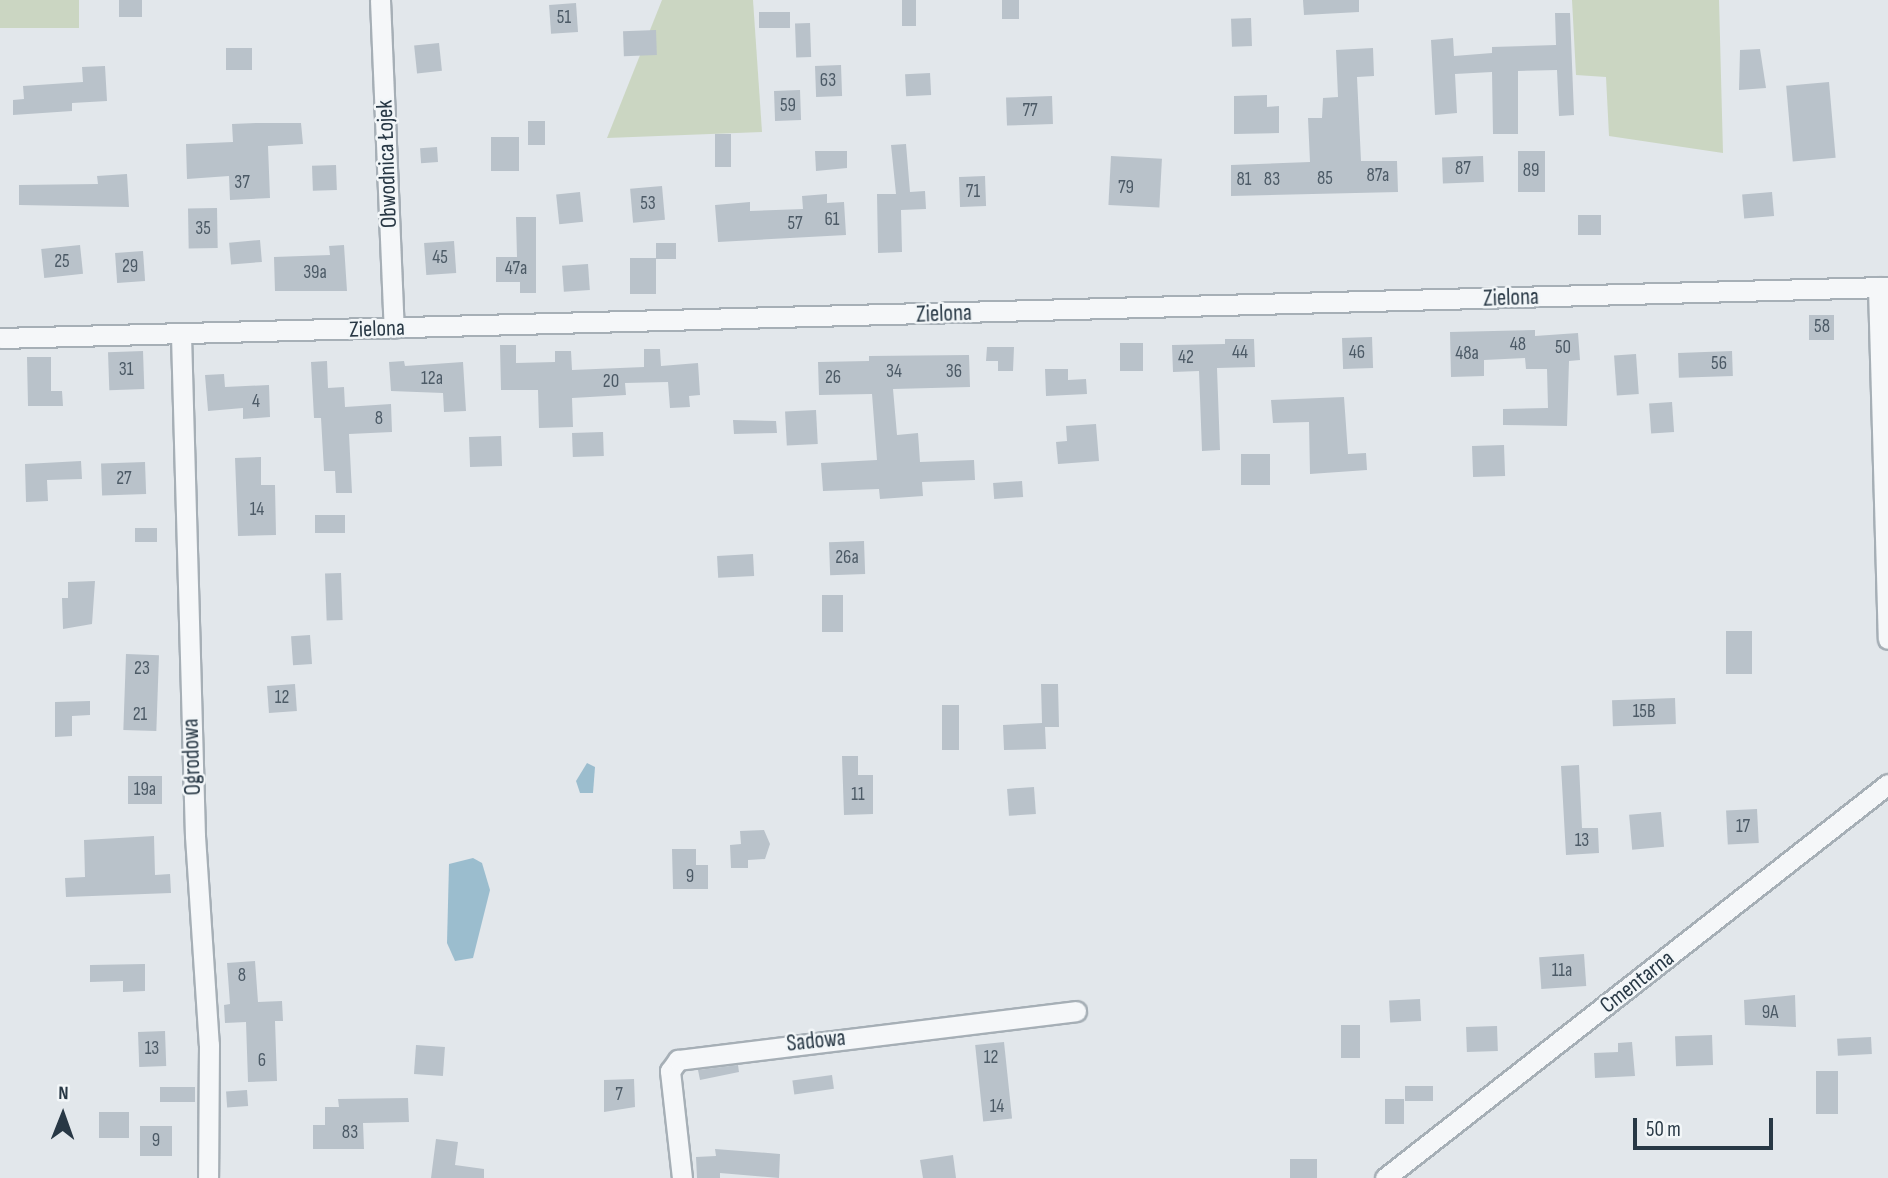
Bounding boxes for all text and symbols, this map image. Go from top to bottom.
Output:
house number: 51 [557,7,571,29]
house number: 63 [820,70,836,92]
house number: 59 [780,95,796,117]
street label: Obwodnica Łojek [371,99,403,229]
house number: 77 [1022,100,1038,122]
house number: 87 [1455,158,1471,180]
house number: 89 [1523,160,1539,182]
house number: 87a [1367,165,1389,187]
house number: 85 [1317,168,1333,190]
house number: 81 [1237,169,1251,191]
house number: 83 [1264,169,1280,191]
house number: 37 [234,172,250,194]
house number: 79 [1118,177,1134,199]
house number: 71 [966,181,980,203]
house number: 53 [640,193,656,215]
house number: 61 [825,209,839,231]
house number: 57 [787,213,803,235]
house number: 35 [195,218,211,240]
house number: 45 [432,247,448,269]
house number: 25 [54,251,70,273]
house number: 29 [122,256,138,278]
house number: 47a [505,258,527,280]
house number: 39a [303,262,327,284]
street label: Zielona [1483,283,1539,313]
street label: Zielona [916,299,972,329]
street label: Zielona [349,314,405,344]
house number: 58 [1814,316,1830,338]
house number: 48 [1510,334,1526,356]
house number: 50 [1555,337,1571,359]
house number: 44 [1232,342,1248,364]
house number: 46 [1349,342,1365,364]
house number: 48a [1455,343,1479,365]
house number: 42 [1178,347,1194,369]
house number: 56 [1711,353,1727,375]
house number: 31 [119,359,133,381]
house number: 34 [886,361,902,383]
house number: 36 [946,361,962,383]
house number: 26 [825,367,841,389]
house number: 12a [421,368,443,390]
house number: 20 [603,371,619,393]
house number: 4 [252,391,260,413]
house number: 8 [375,408,383,430]
house number: 27 [116,468,132,490]
house number: 14 [250,499,264,521]
house number: 26a [835,547,859,569]
house number: 23 [134,658,150,680]
house number: 12 [275,687,289,709]
house number: 15B [1633,701,1655,723]
house number: 21 [133,704,147,726]
street label: Ogrodowa [177,718,207,796]
house number: 19a [134,779,156,801]
house number: 11 [851,784,865,806]
house number: 17 [1736,816,1750,838]
house number: 13 [1575,830,1589,852]
house number: 9 [686,866,694,888]
street label: Cmentarna [1595,945,1679,1019]
house number: 11a [1552,960,1572,982]
house number: 8 [238,965,246,987]
house number: 9A [1762,1002,1778,1024]
street label: Sadowa [785,1024,847,1058]
house number: 13 [145,1038,159,1060]
house number: 12 [984,1047,998,1069]
house number: 6 [258,1050,266,1072]
north arrow [28,1080,98,1150]
text: N [58,1082,69,1105]
house number: 7 [615,1084,623,1106]
house number: 14 [990,1096,1004,1118]
scale bar [1636,1104,1776,1148]
text: 50 m [1646,1117,1681,1142]
house number: 83 [342,1122,358,1144]
house number: 9 [152,1130,160,1152]

